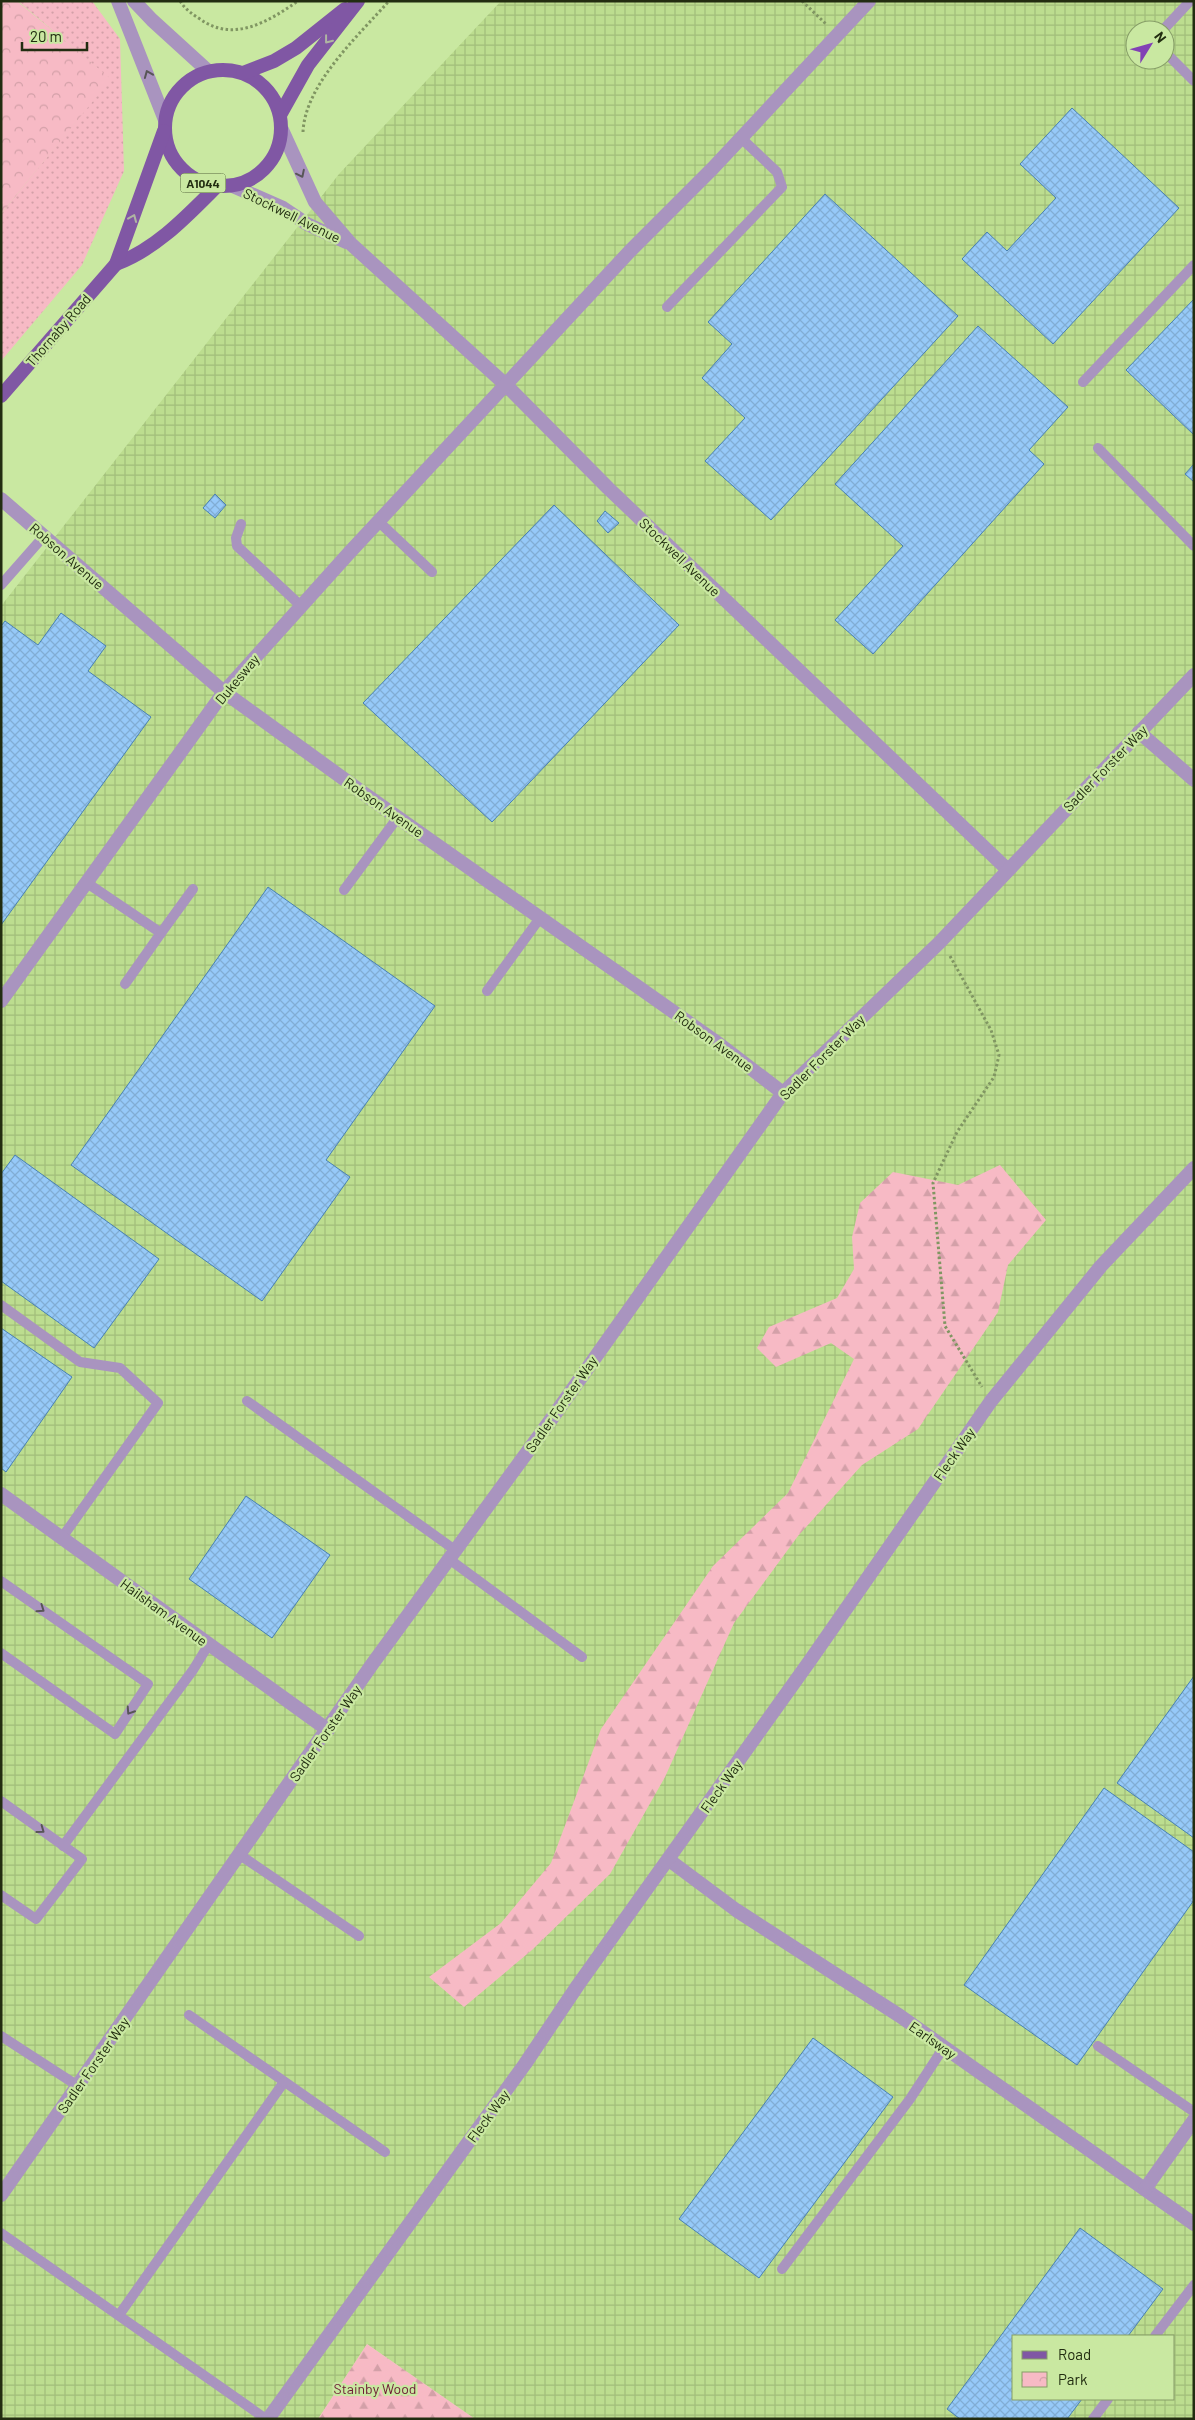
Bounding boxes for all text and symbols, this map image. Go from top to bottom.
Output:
scale bar [22,20,88,52]
north arrow [1125,20,1175,70]
text: 20 m [30,27,62,45]
text: N [1151,28,1170,46]
one-way arrow [325,34,333,43]
one-way arrow [143,70,154,79]
one-way arrow [295,169,306,178]
road number: A1044 [180,174,226,192]
street label: Stockwell Avenue [241,184,343,246]
one-way arrow [126,214,137,223]
street label: Thornaby Road [22,290,94,370]
street label: Stockwell Avenue [636,514,724,600]
street label: Robson Avenue [26,519,108,593]
street label: Dukesway [211,650,263,707]
street label: Sadler Forster Way [1059,721,1151,815]
street label: Robson Avenue [341,773,427,841]
street label: Robson Avenue [671,1007,757,1075]
street label: Sadler Forster Way [776,1010,869,1103]
street label: Sadler Forster Way [521,1352,601,1455]
street label: Fleck Way [930,1424,979,1484]
street label: Hailsham Avenue [117,1575,211,1649]
one-way arrow [35,1603,45,1612]
street label: Sadler Forster Way [285,1681,365,1784]
one-way arrow [127,1705,136,1715]
street label: Fleck Way [697,1756,746,1816]
one-way arrow [35,1824,44,1832]
street label: Sadler Forster Way [53,2013,133,2116]
street label: Earlsway [906,2018,960,2063]
street label: Fleck Way [463,2086,513,2146]
legend [1012,2335,1175,2400]
text: Road [1058,2345,1091,2363]
text: Park [1058,2370,1088,2388]
park label: Stainby Wood [334,2380,416,2397]

